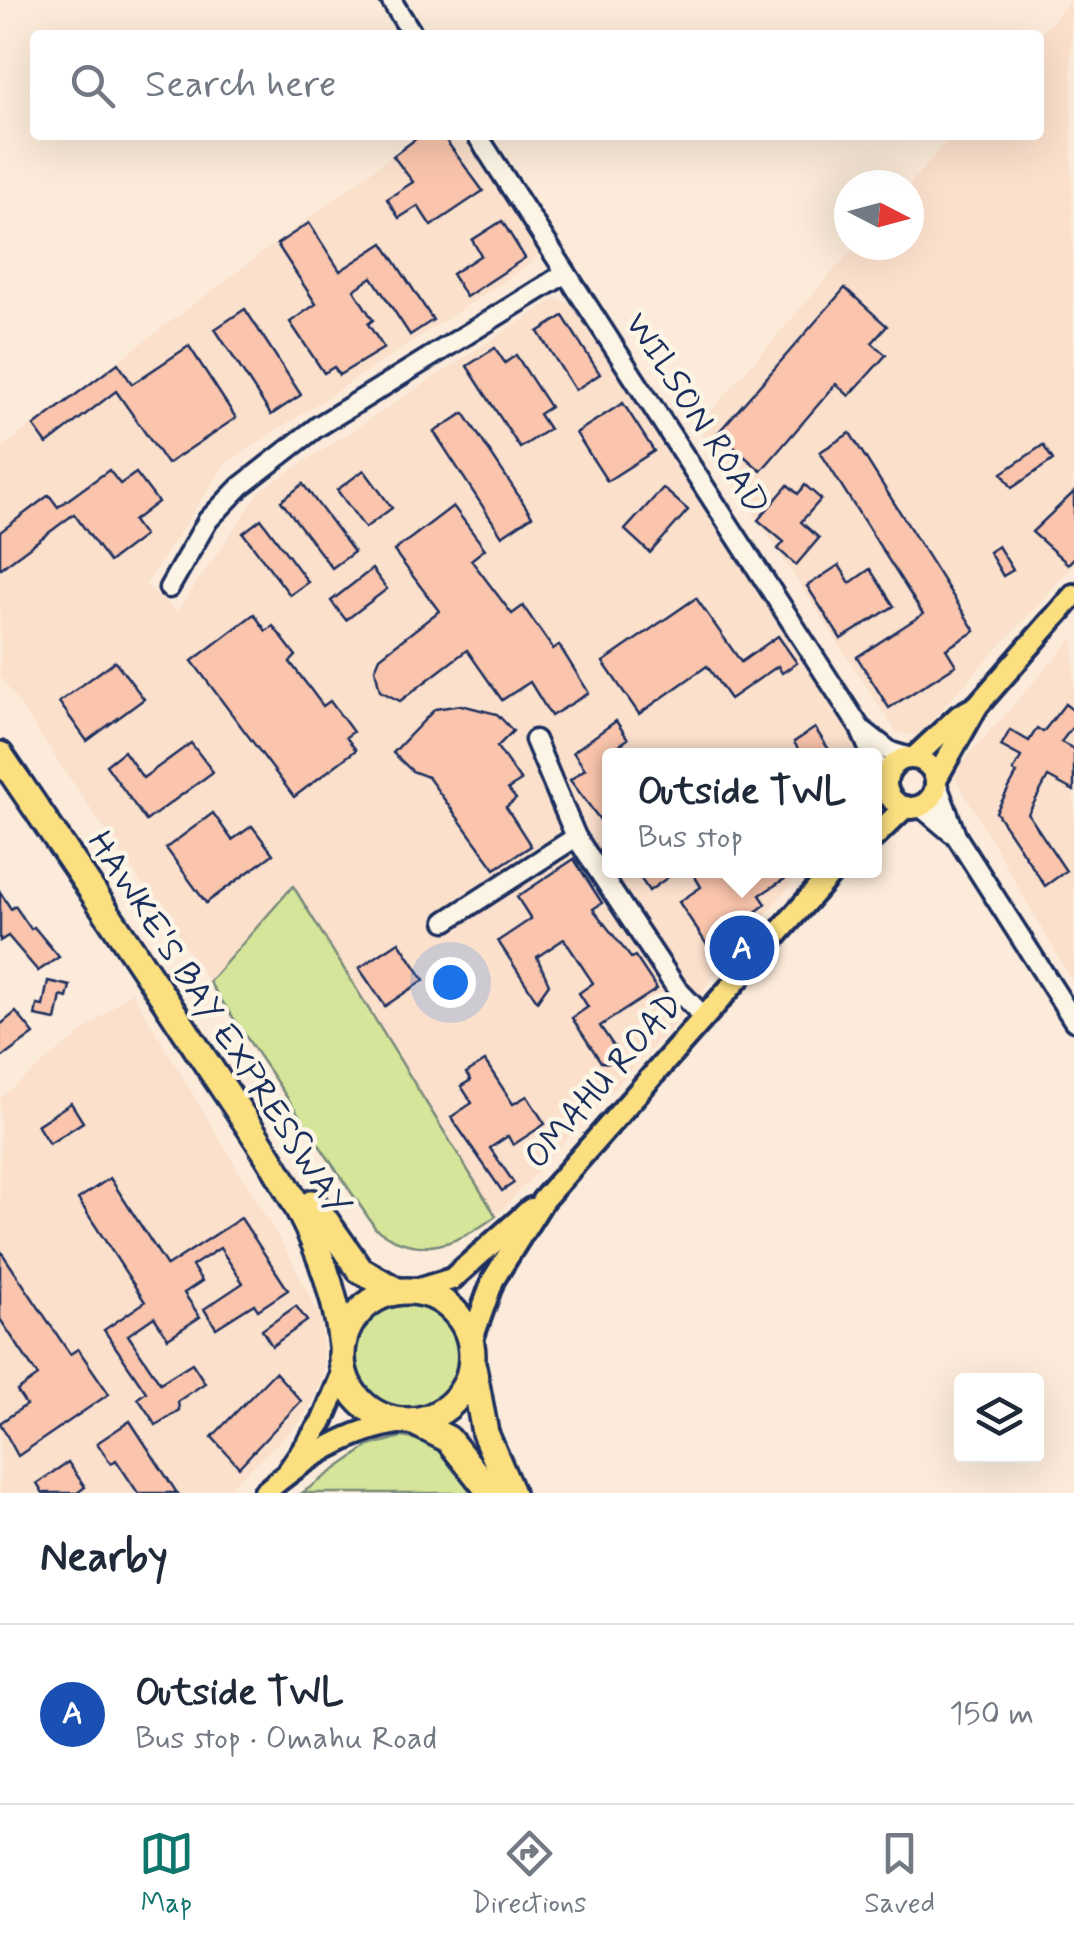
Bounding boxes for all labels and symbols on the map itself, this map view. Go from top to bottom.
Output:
north arrow [834,170,924,260]
street label: WILSON ROAD [613,304,779,524]
street label: HAWKE'S BAY EXPRESSWAY [76,822,360,1226]
pin: A [710,910,774,986]
your location [425,957,476,1008]
street label: OMAHU ROAD [515,983,693,1179]

